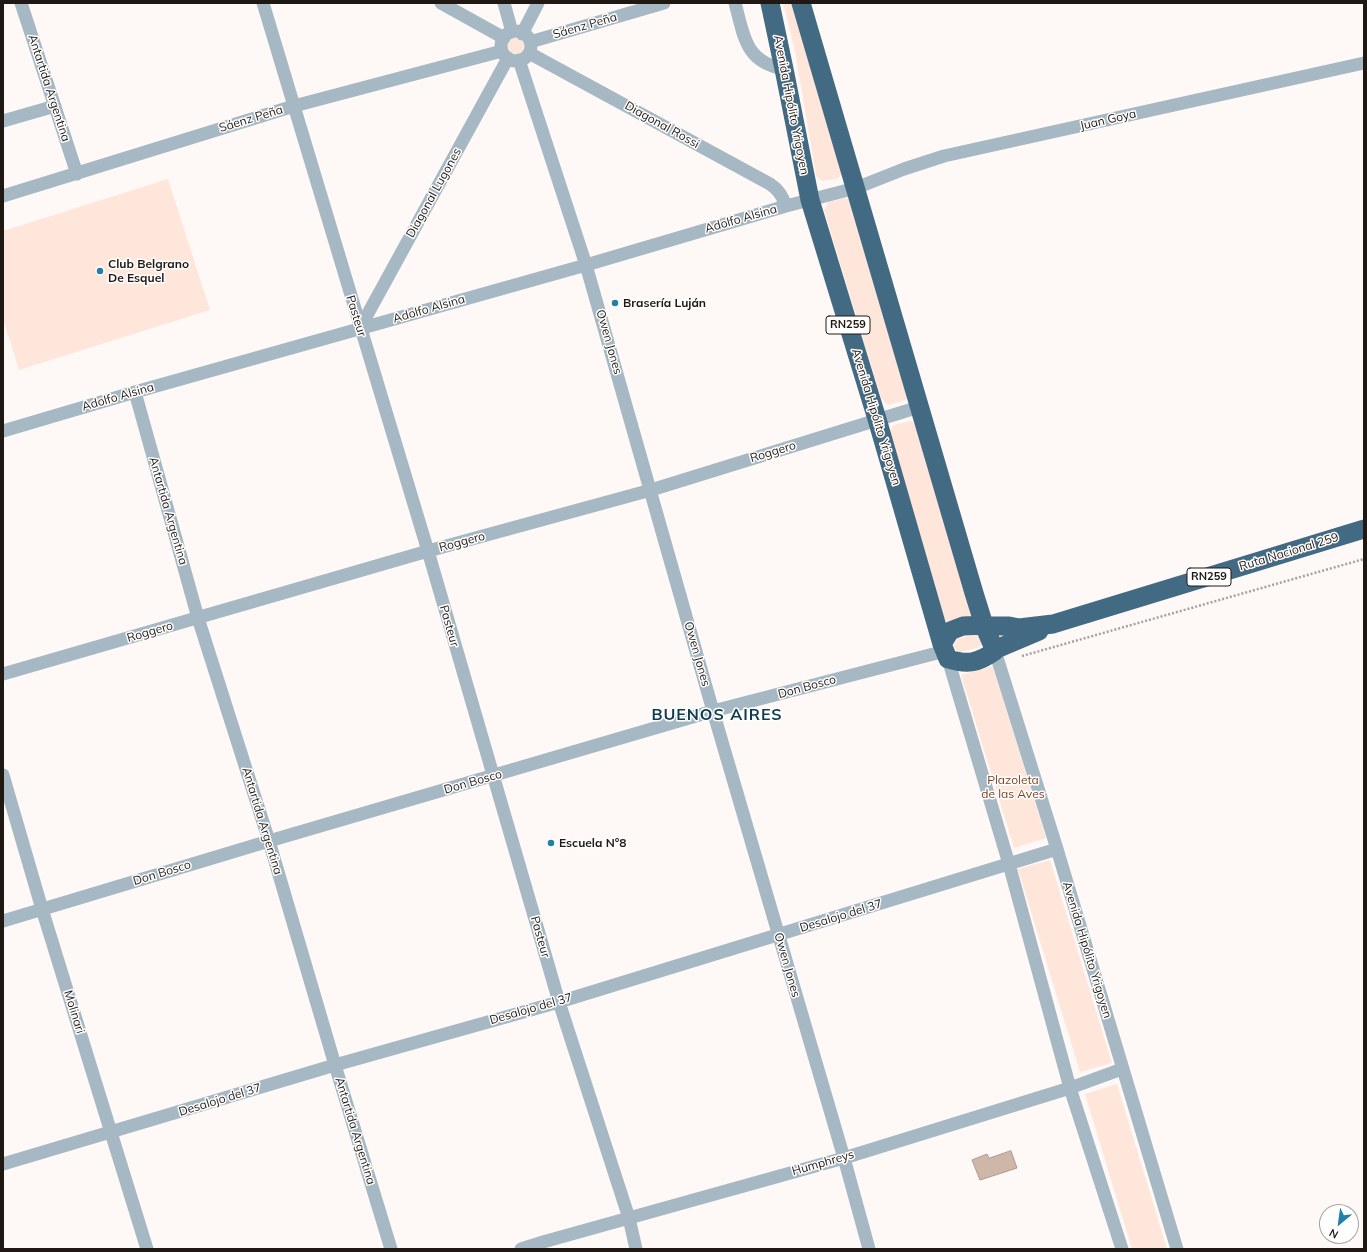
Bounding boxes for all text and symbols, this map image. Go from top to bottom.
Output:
street label: Sáenz Peña [551,10,619,42]
street label: Antartida Argentina [25,33,73,143]
street label: Avenida Hipólito Yrigoyen [770,34,812,176]
street label: Diagonal Rossi [622,99,702,151]
street label: Sáenz Peña [217,102,285,136]
street label: Juan Goya [1079,107,1137,133]
street label: Diagonal Lugones [403,146,465,240]
street label: Adolfo Alsina [703,202,779,236]
place label: Club Belgrano De Esquel [108,257,189,285]
marker: Club Belgrano De Esquel [95,266,105,276]
street label: Adolfo Alsina [391,292,467,326]
street label: Pasteur [343,294,369,338]
place label: Brasería Luján [623,296,706,310]
marker: Brasería Luján [610,298,620,308]
street label: Owen Jones [593,308,625,376]
road number: RN259 [826,316,870,334]
street label: Avenida Hipólito Yrigoyen [848,347,904,487]
street label: Adolfo Alsina [80,380,156,414]
street label: Roggero [748,438,798,466]
street label: Antartida Argentina [146,455,190,567]
street label: Roggero [437,529,487,555]
street label: Ruta Nacional 259 [1237,530,1341,574]
road number: RN259 [1187,568,1231,586]
street label: Pasteur [436,604,462,648]
street label: Roggero [125,619,175,645]
street label: Owen Jones [681,620,713,688]
street label: Don Bosco [776,672,838,702]
district label: BUENOS AIRES [651,705,783,725]
street label: Antartida Argentina [239,765,285,877]
street label: Don Bosco [442,767,504,797]
park label: Plazoleta de las Aves [981,773,1045,801]
place label: Escuela N°8 [559,836,627,850]
marker: Escuela N°8 [546,838,556,848]
street label: Don Bosco [131,857,193,889]
street label: Avenida Hipólito Yrigoyen [1059,880,1115,1020]
street label: Desalojo del 37 [798,897,884,935]
street label: Pasteur [527,915,553,959]
street label: Owen Jones [771,931,803,999]
street label: Molinari [61,989,87,1035]
street label: Desalojo del 37 [488,990,574,1028]
street label: Antartida Argentina [332,1075,378,1187]
street label: Desalojo del 37 [177,1081,263,1119]
street label: Humphreys [790,1147,856,1179]
north arrow [1319,1204,1359,1244]
text: N [1327,1225,1341,1242]

